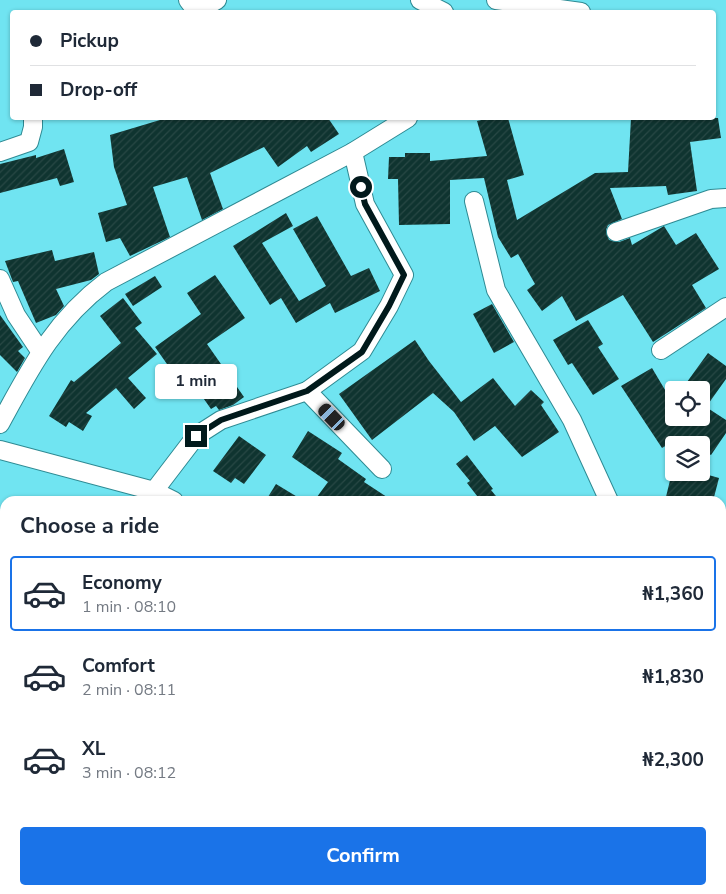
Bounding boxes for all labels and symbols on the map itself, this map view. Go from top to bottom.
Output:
route start [350,176,372,198]
callout: 1 min [155,364,237,398]
car [316,401,347,433]
route end [185,425,207,447]

